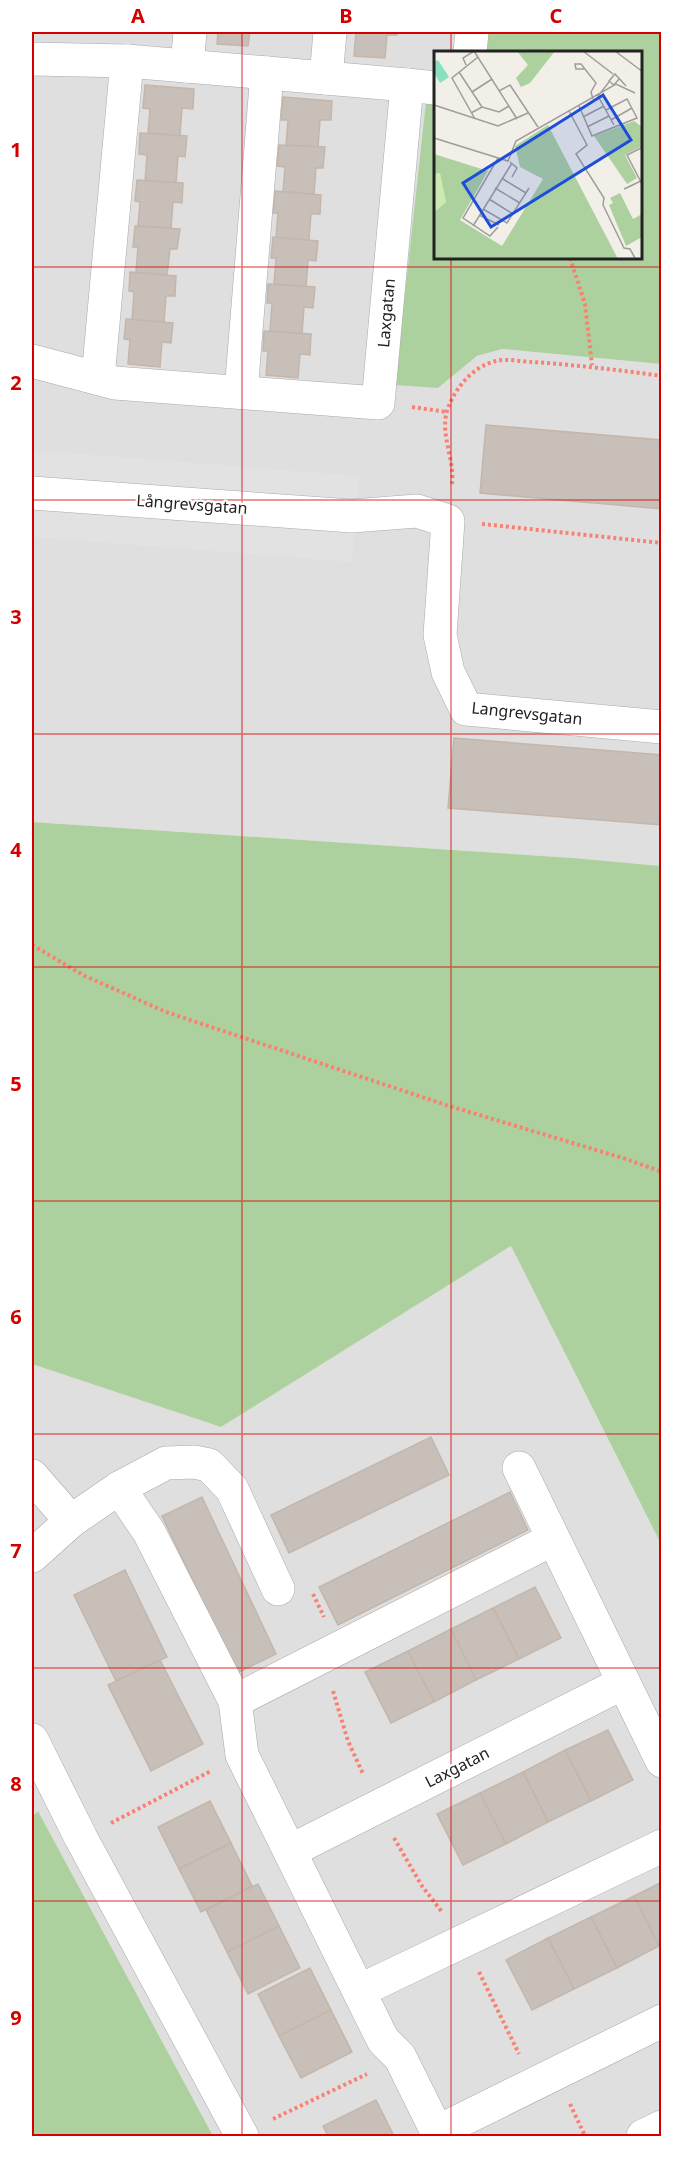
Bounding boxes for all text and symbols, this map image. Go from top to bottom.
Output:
text: A [131,2,145,29]
text: B [339,2,353,29]
text: C [550,2,563,29]
inset map [434,51,642,260]
text: 1 [10,136,22,163]
street label: Laxgatan [372,278,400,348]
text: 2 [10,369,22,396]
street label: Långrevsgatan [136,489,248,519]
text: 3 [10,603,22,630]
street label: Langrevsgatan [470,696,584,730]
text: 4 [10,836,22,863]
text: 5 [10,1070,22,1097]
text: 6 [10,1303,22,1330]
text: 7 [10,1537,22,1564]
street label: Laxgatan [421,1741,493,1793]
text: 8 [10,1770,22,1797]
text: 9 [10,2004,22,2031]

